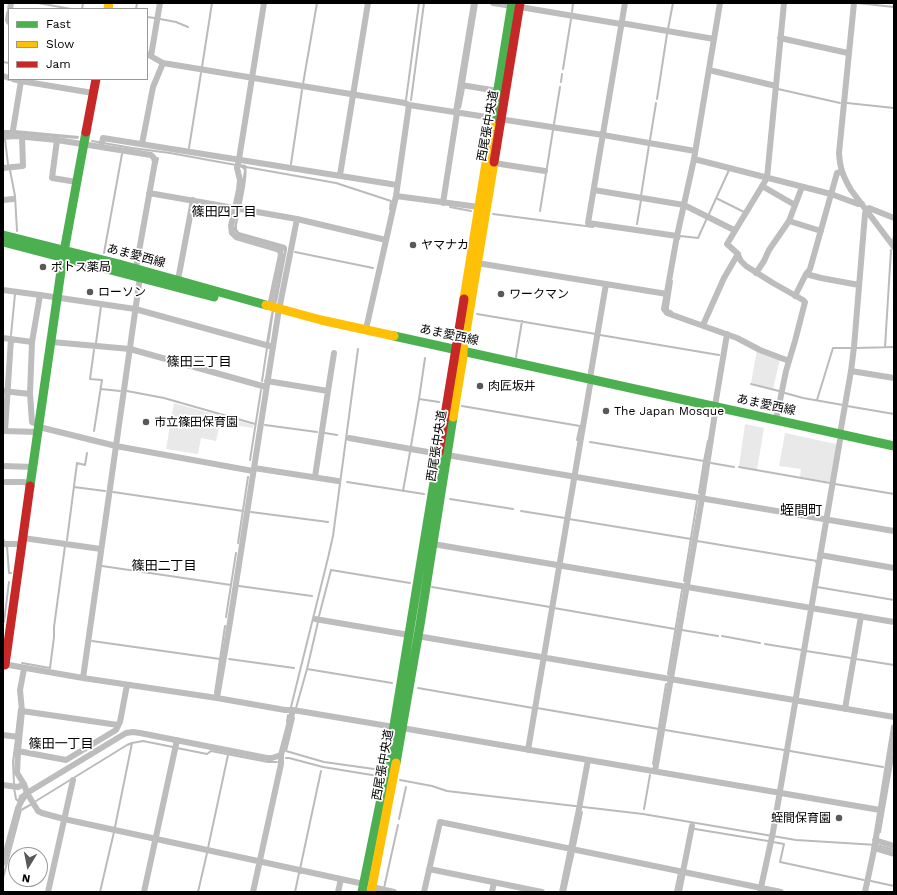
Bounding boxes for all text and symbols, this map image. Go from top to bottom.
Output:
legend [8,8,148,80]
text: Fast [46,17,71,31]
text: Slow [46,37,74,51]
text: Jam [46,57,71,71]
street label: 西尾張中央道 [475,89,501,163]
district label: 篠田四丁目 [192,204,256,220]
place label: ヤマナカ [421,238,469,252]
marker: ヤマナカ [408,240,418,250]
street label: あま愛西線 [105,241,167,271]
place label: ポトス薬局 [51,260,111,274]
marker: ポトス薬局 [38,262,48,272]
place label: ローソン [98,285,146,299]
marker: ローソン [85,287,95,297]
place label: ワークマン [509,287,569,301]
marker: ワークマン [496,289,506,299]
street label: あま愛西線 [418,322,480,348]
district label: 篠田三丁目 [167,354,231,370]
place label: 肉匠坂井 [488,379,536,393]
marker: 肉匠坂井 [475,381,485,391]
street label: あま愛西線 [735,392,797,418]
place label: The Japan Mosque [614,404,724,418]
marker: The Japan Mosque [601,406,611,416]
street label: 西尾張中央道 [424,409,450,483]
place label: 市立篠田保育園 [154,415,238,429]
marker: 市立篠田保育園 [141,417,151,427]
district label: 蛭間町 [780,503,822,519]
district label: 篠田二丁目 [132,558,196,574]
street label: 西尾張中央道 [370,728,396,802]
district label: 篠田一丁目 [29,736,93,752]
place label: 蛭間保育園 [771,811,831,825]
marker: 蛭間保育園 [834,813,844,823]
north arrow [8,847,48,887]
text: N [21,871,31,885]

